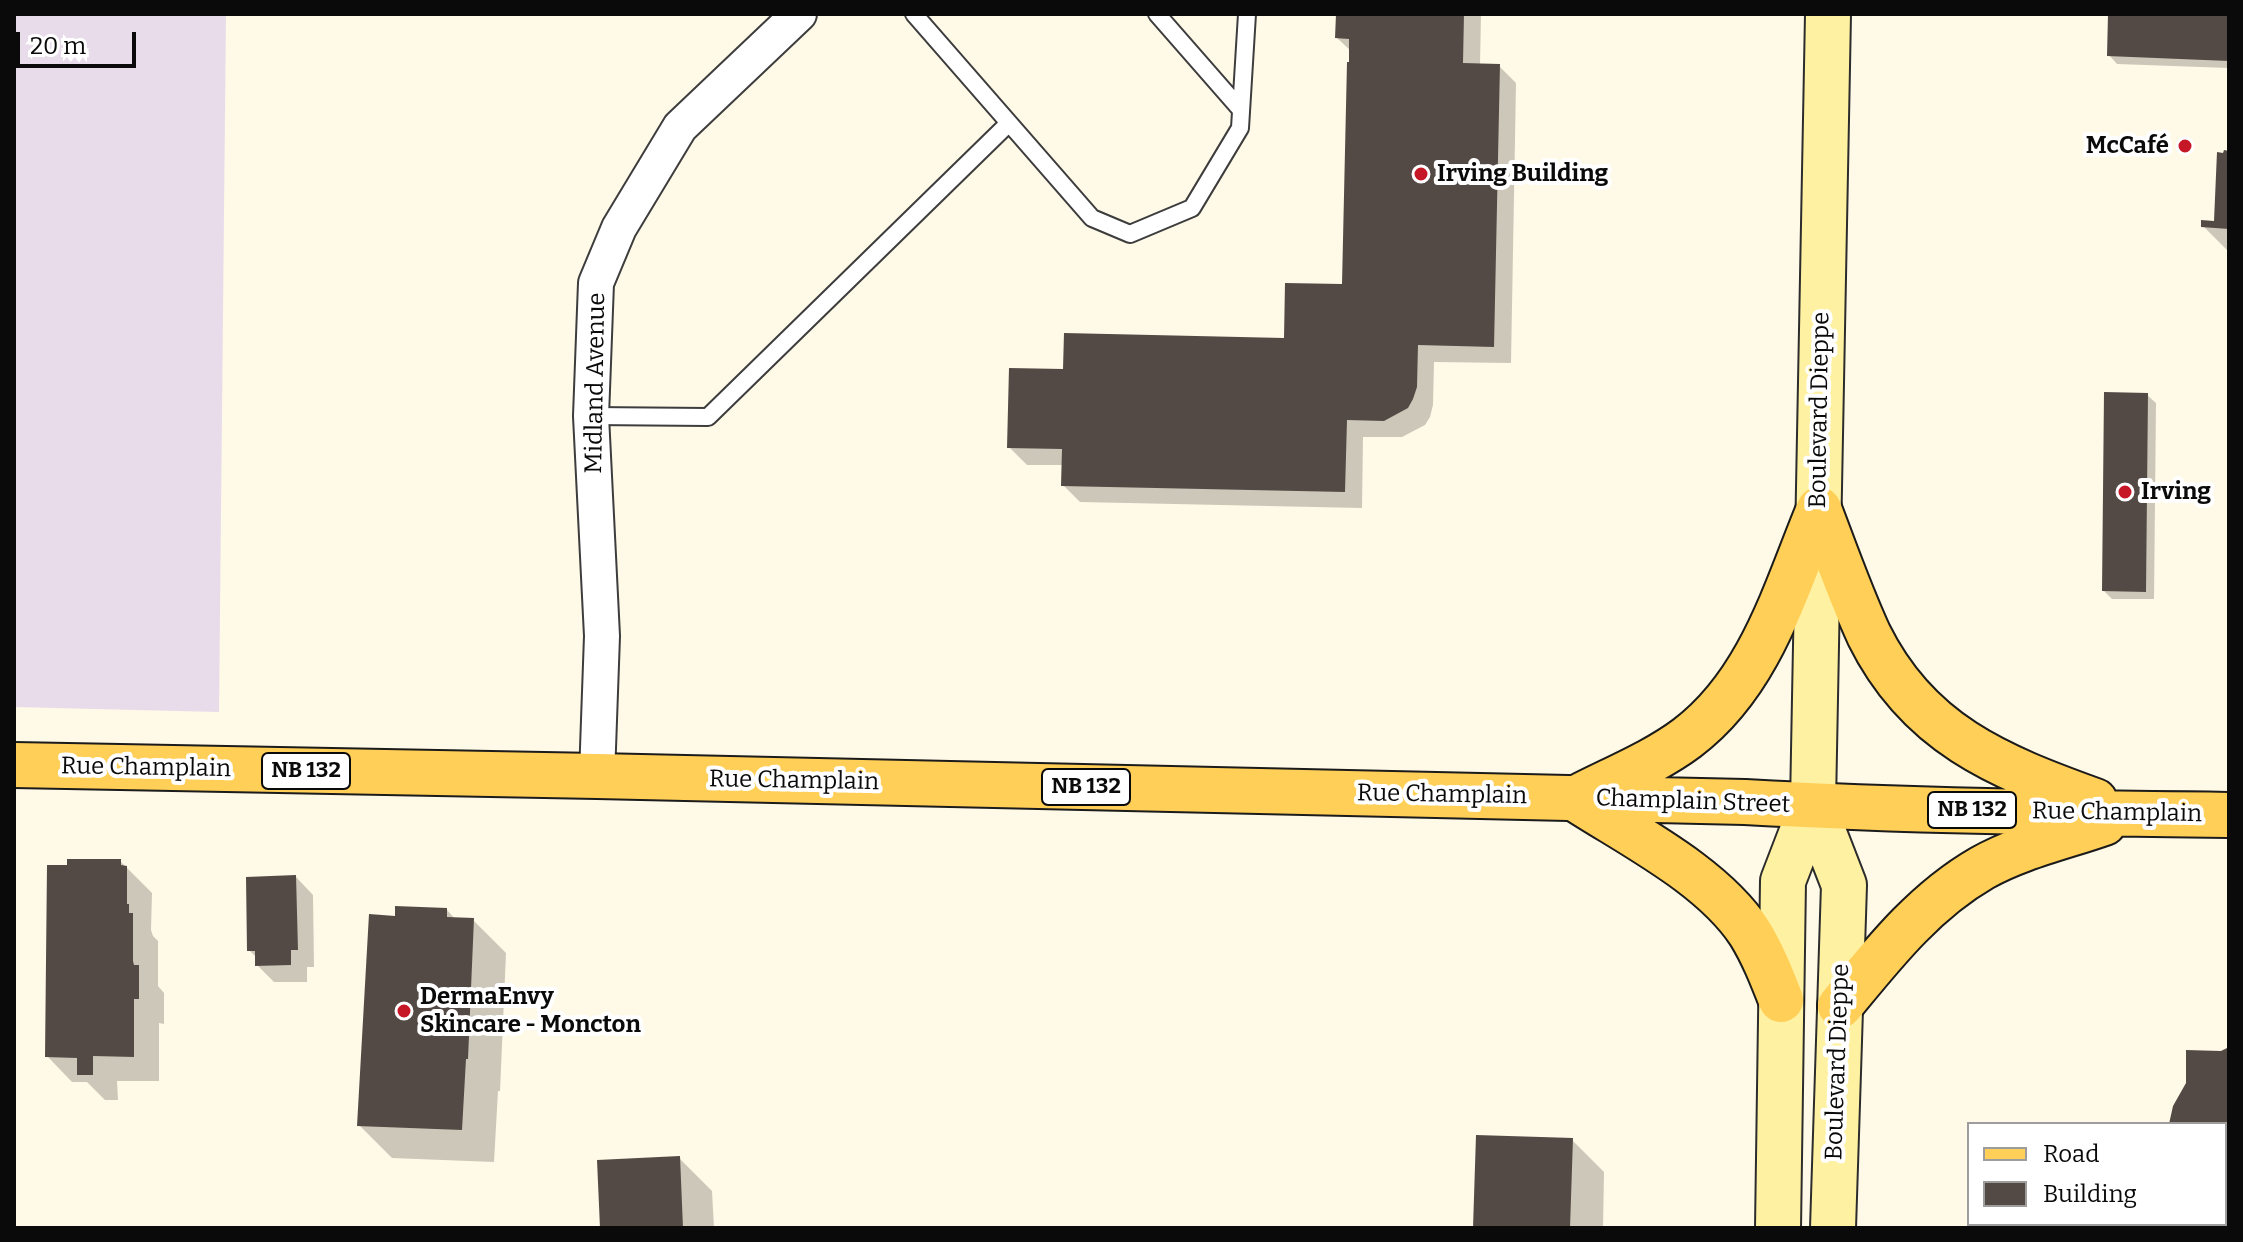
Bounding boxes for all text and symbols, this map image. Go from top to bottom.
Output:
scale bar [20,16,140,66]
text: 20 m [30,32,86,60]
place label: McCafé [2086,132,2169,160]
marker: McCafé [2176,137,2194,155]
place label: Irving Building [1437,160,1608,188]
marker: Irving Building [1412,165,1430,183]
street label: Midland Avenue [580,292,612,474]
street label: Boulevard Dieppe [1804,311,1836,509]
place label: Irving [2141,478,2211,506]
marker: Irving [2116,483,2134,501]
street label: Rue Champlain [61,752,231,784]
road number: NB 132 [262,753,350,789]
street label: Rue Champlain [709,765,879,797]
road number: NB 132 [1042,769,1130,805]
street label: Rue Champlain [1357,779,1527,811]
street label: Champlain Street [1595,784,1791,820]
road number: NB 132 [1928,792,2016,828]
street label: Rue Champlain [2032,797,2202,829]
street label: Boulevard Dieppe [1820,963,1856,1161]
place label: DermaEnvy Skincare - Moncton [420,983,641,1039]
marker: DermaEnvy Skincare - Moncton [395,1002,413,1020]
legend [1967,1122,2227,1226]
text: Road [2043,1140,2099,1168]
text: Building [2043,1180,2137,1208]

